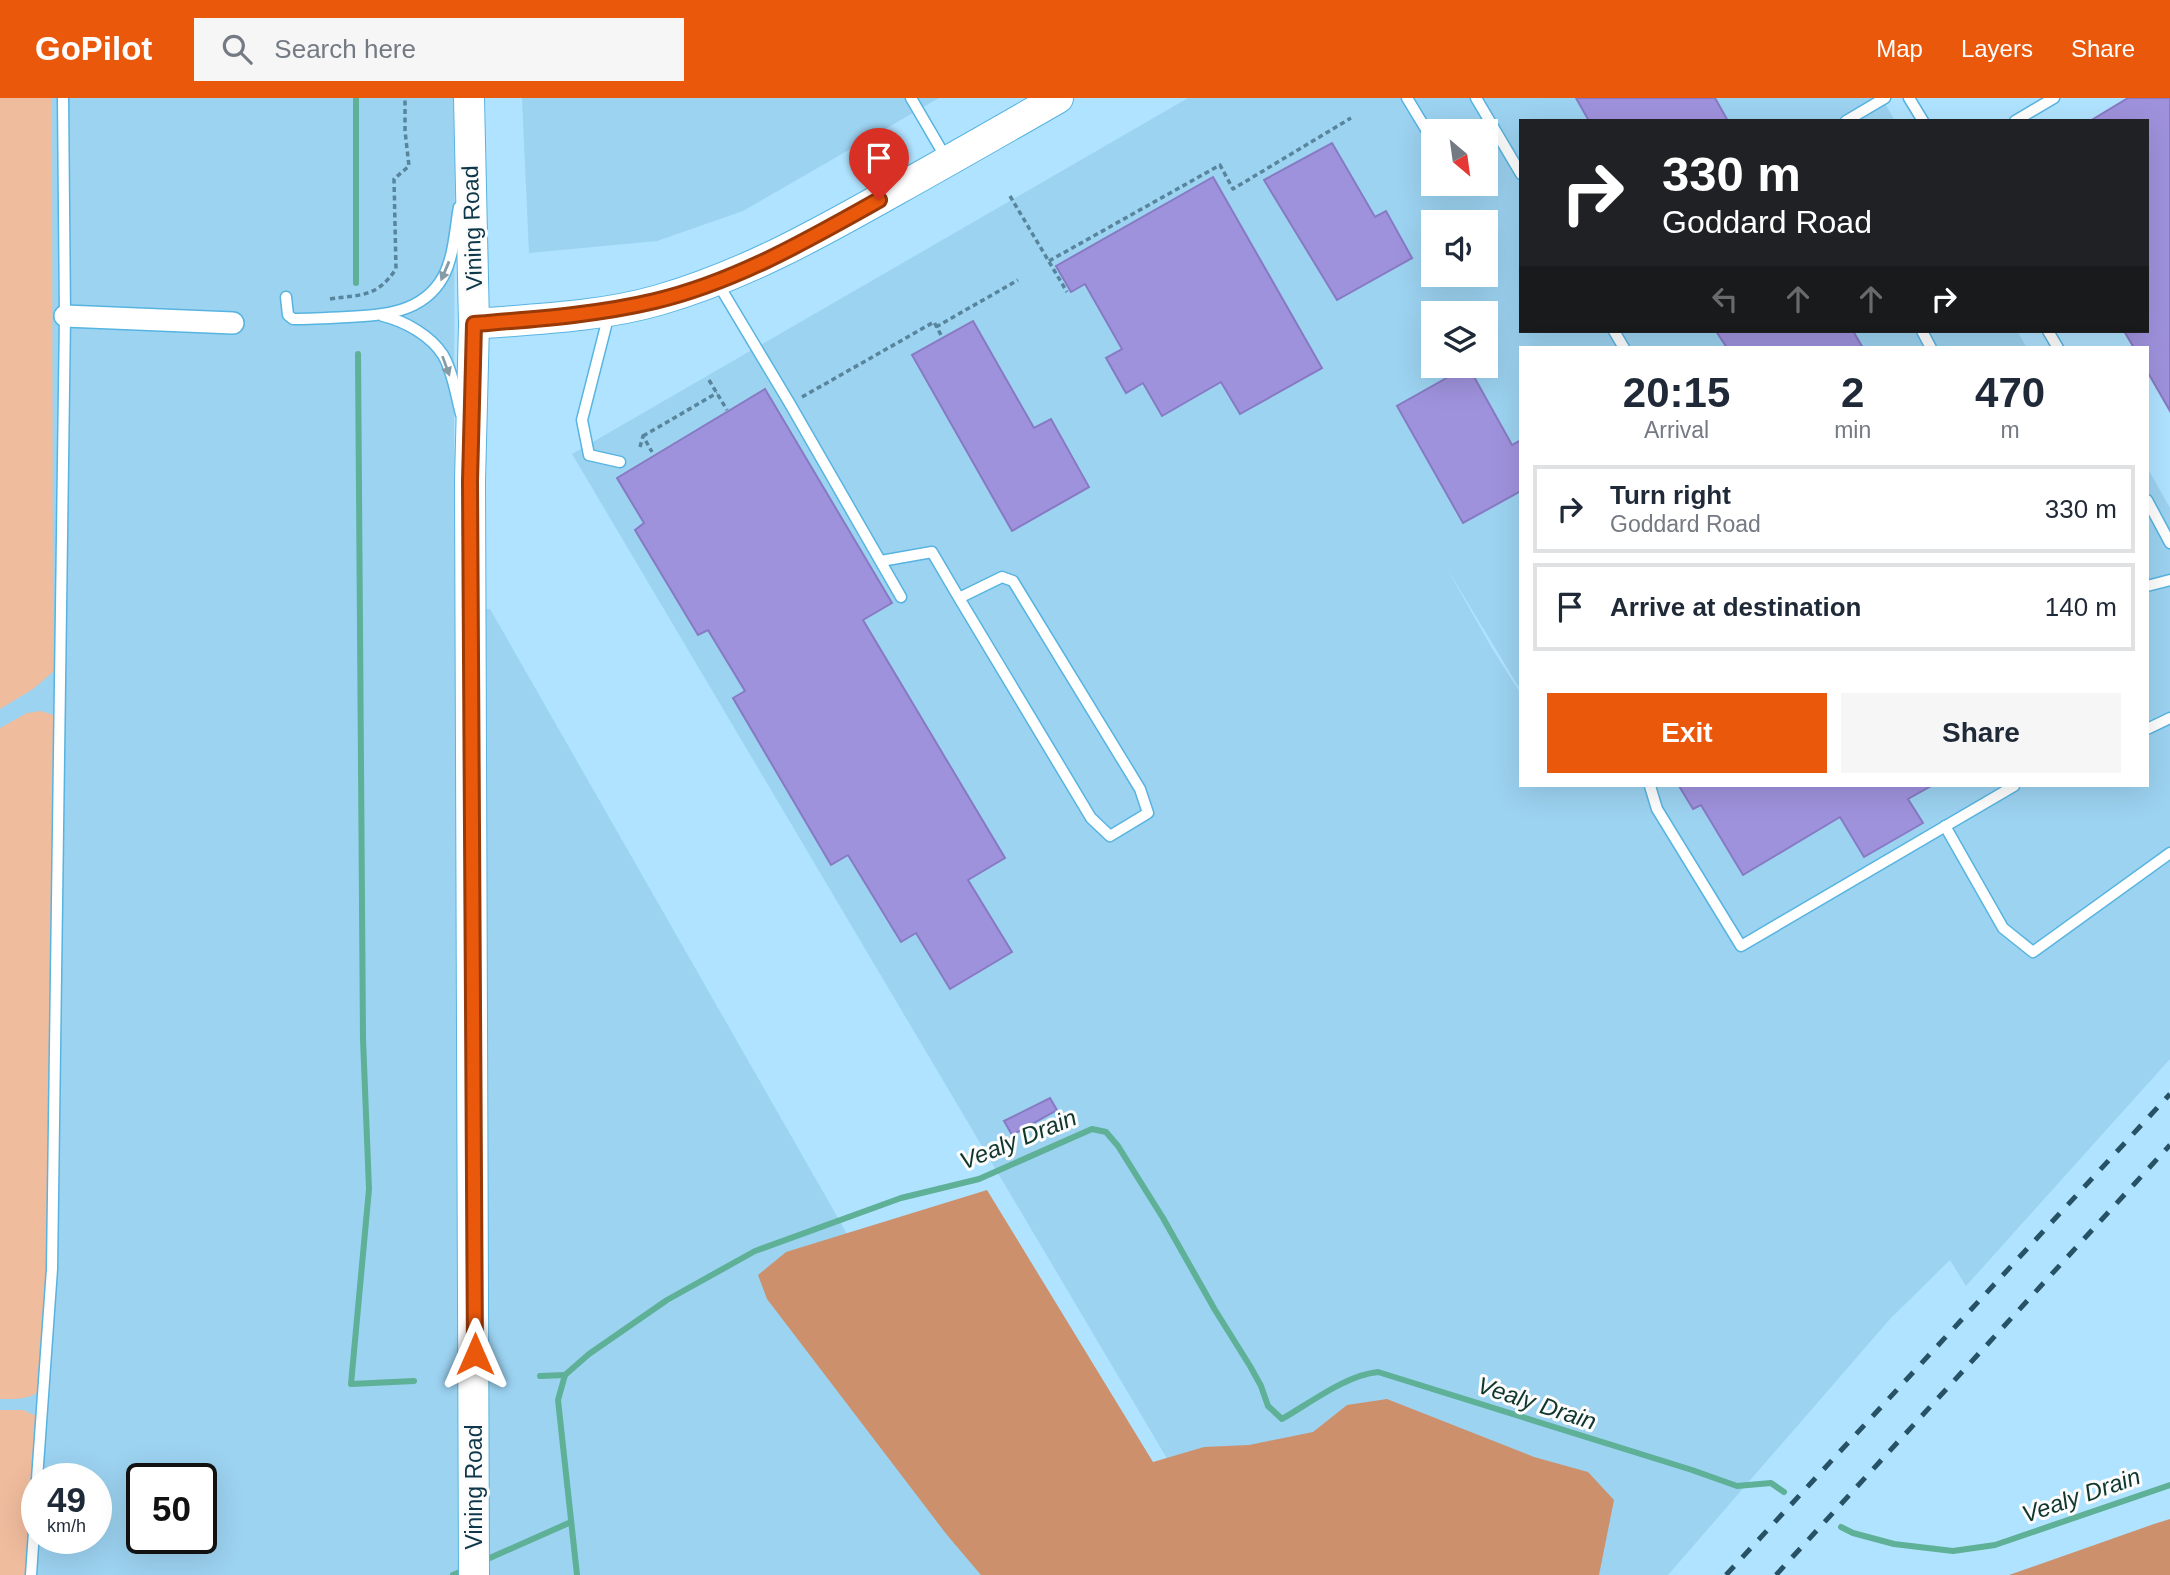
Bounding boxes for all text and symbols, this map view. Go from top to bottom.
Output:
search box [194,18,684,81]
text: GoPilot [35,30,152,67]
icon: search [218,30,256,68]
text: Search here [274,34,416,64]
text: Map [1876,35,1923,62]
text: Layers [1961,35,2033,62]
text: Share [2071,35,2135,62]
north arrow [1421,119,1498,196]
map controls [1421,119,1498,378]
pin [849,128,909,200]
icon: arrive [860,139,898,177]
icon: right [1547,147,1638,238]
text: 330 m [1662,147,1801,201]
street label: Vining Road [457,165,487,291]
text: Goddard Road [1662,204,1872,240]
button: sound [1421,210,1498,287]
one-way arrow [439,261,450,282]
icon: left [1706,280,1744,318]
icon: ahead [1779,280,1817,318]
icon: ahead [1852,280,1890,318]
icon: right [1925,280,1963,318]
button: layers [1421,301,1498,378]
one-way arrow [441,356,452,377]
text: 20:15 [1623,369,1730,416]
text: 2 [1841,369,1864,416]
text: 470 [1975,369,2045,416]
text: Arrival [1644,417,1709,443]
text: min [1834,417,1871,443]
text: m [2001,417,2020,443]
text: Turn right [1610,480,1731,510]
icon: right [1551,490,1589,528]
text: 330 m [2045,494,2117,524]
text: Goddard Road [1610,511,1761,537]
icon: arrive [1551,588,1589,626]
text: Arrive at destination [1610,592,1861,622]
text: 140 m [2045,592,2117,622]
button: Exit [1547,693,1827,773]
button: Share [1841,693,2121,773]
water label: Vealy Drain [956,1103,1080,1175]
position arrow [438,1317,512,1391]
water label: Vealy Drain [1474,1371,1600,1435]
street label: Vining Road [461,1425,487,1549]
water label: Vealy Drain [2018,1462,2144,1528]
speed limit sign: 50 [126,1463,217,1554]
text: 49 [47,1480,86,1519]
text: km/h [47,1516,86,1536]

